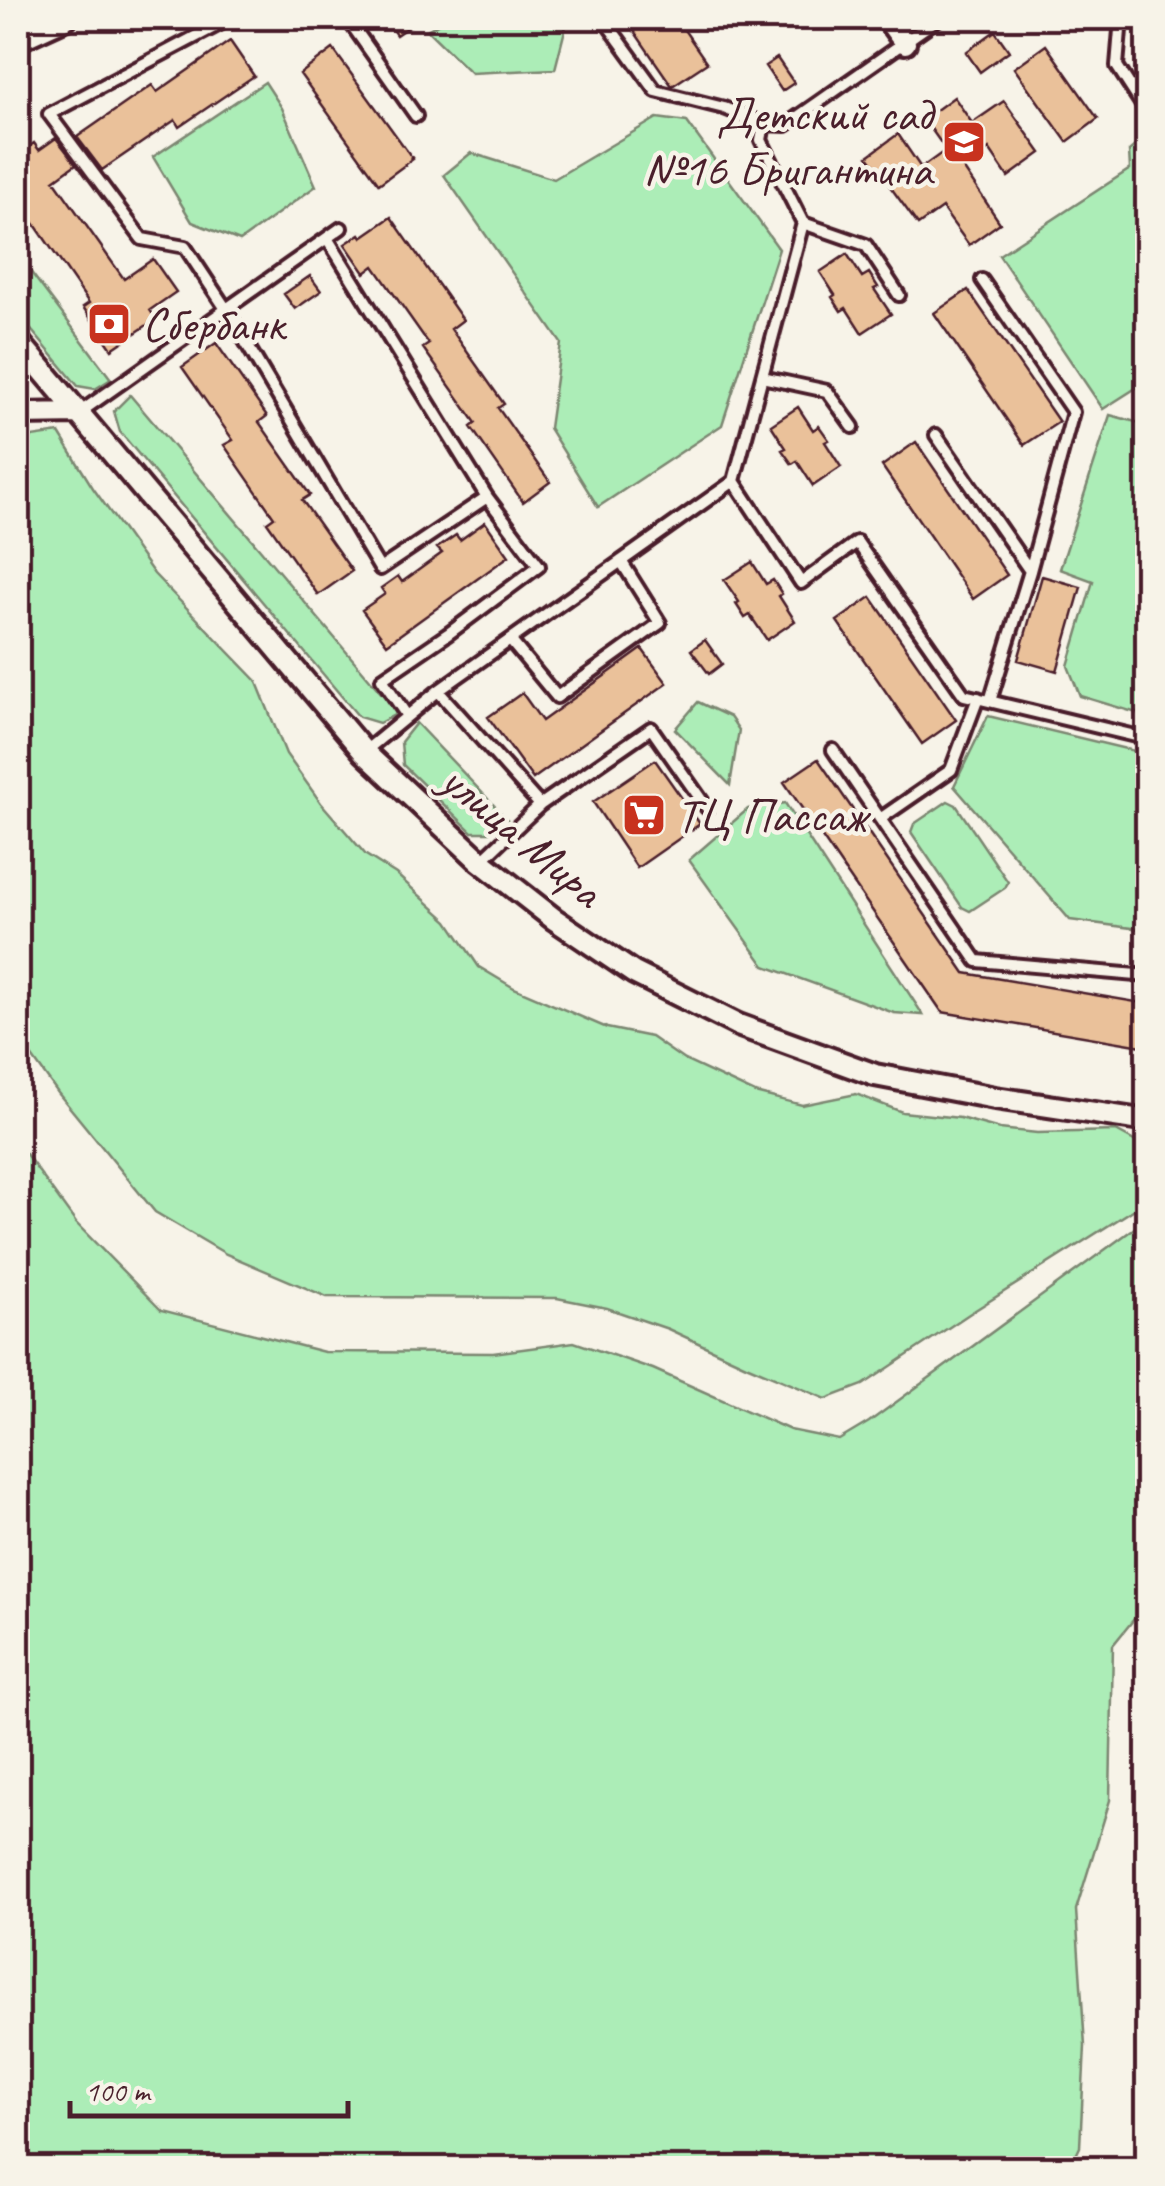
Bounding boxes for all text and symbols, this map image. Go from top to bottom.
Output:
place label: Детский сад №16 Бригантина [644,84,937,199]
school or university icon: Детский сад №16 Бригантина [941,119,987,165]
place label: Сбербанк [142,294,288,354]
bank icon: Сбербанк [86,301,132,347]
street label: улица Мира [426,748,617,922]
place label: ТЦ Пассаж [676,785,872,845]
supermarket icon: ТЦ Пассаж [621,792,667,838]
scale bar [70,2056,348,2118]
text: 100 m [85,2072,152,2110]

